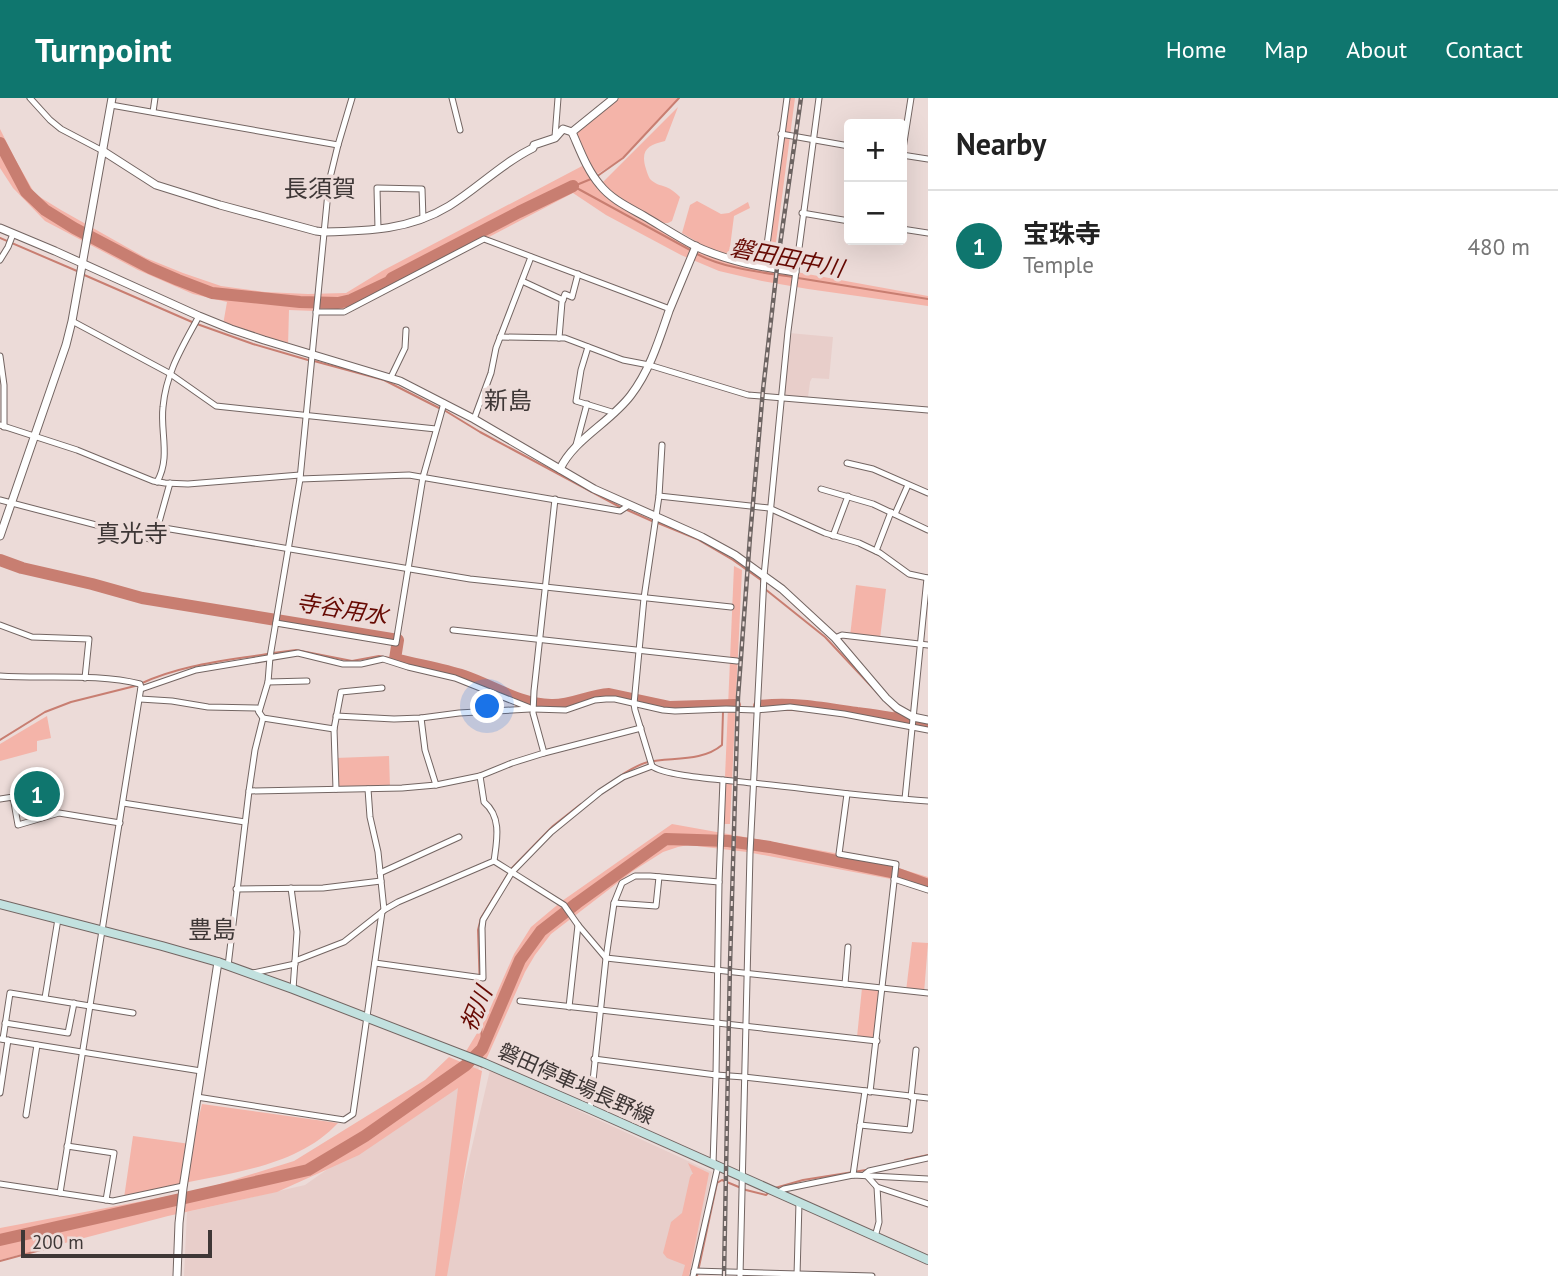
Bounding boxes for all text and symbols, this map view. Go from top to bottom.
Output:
text: Turnpoint [35,28,172,71]
text: Home [1166,34,1226,65]
text: Map [1264,34,1308,65]
text: About [1346,34,1407,65]
text: Contact [1445,34,1523,65]
map controls [844,119,907,245]
button: + [844,119,907,182]
text: Nearby [956,124,1046,163]
district label: 長須賀 [284,173,356,204]
button: − [844,182,907,245]
text: 宝珠寺 [1023,217,1101,250]
water label: 磐田田中川 [728,232,849,283]
text: 1 [972,232,986,261]
text: 480 m [1468,232,1530,261]
text: Temple [1023,250,1094,279]
district label: 新島 [484,385,532,416]
district label: 真光寺 [96,518,168,549]
water label: 寺谷用水 [294,587,393,630]
your location [470,689,504,723]
pin: 1 [14,768,60,820]
district label: 豊島 [188,914,236,945]
water label: 祝川 [453,979,499,1036]
street label: 磐田停車場長野線 [494,1037,658,1130]
scale bar [21,1227,212,1259]
text: 200 m [32,1230,84,1254]

